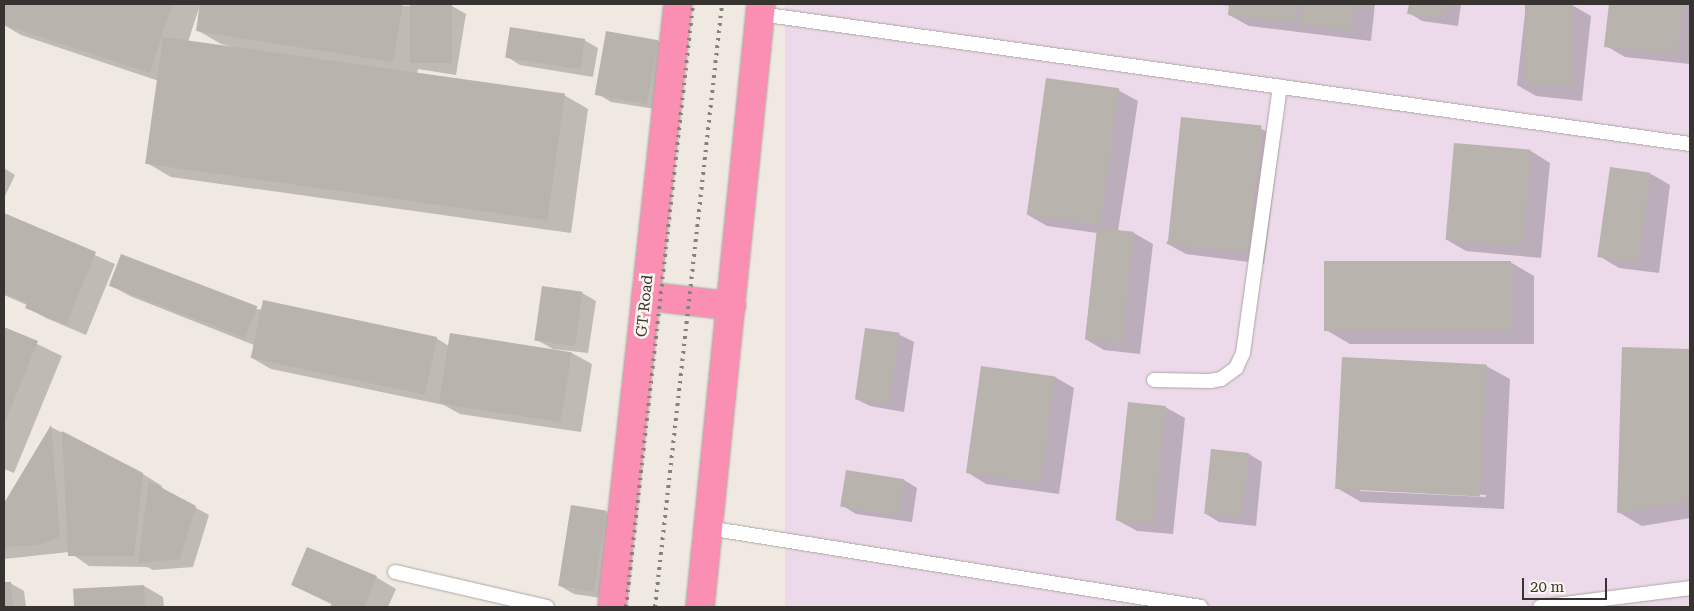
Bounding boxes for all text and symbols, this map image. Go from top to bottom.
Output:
street label: GT Road [633,274,657,338]
scale bar [1524,568,1609,600]
text: 20 m [1530,578,1564,596]

